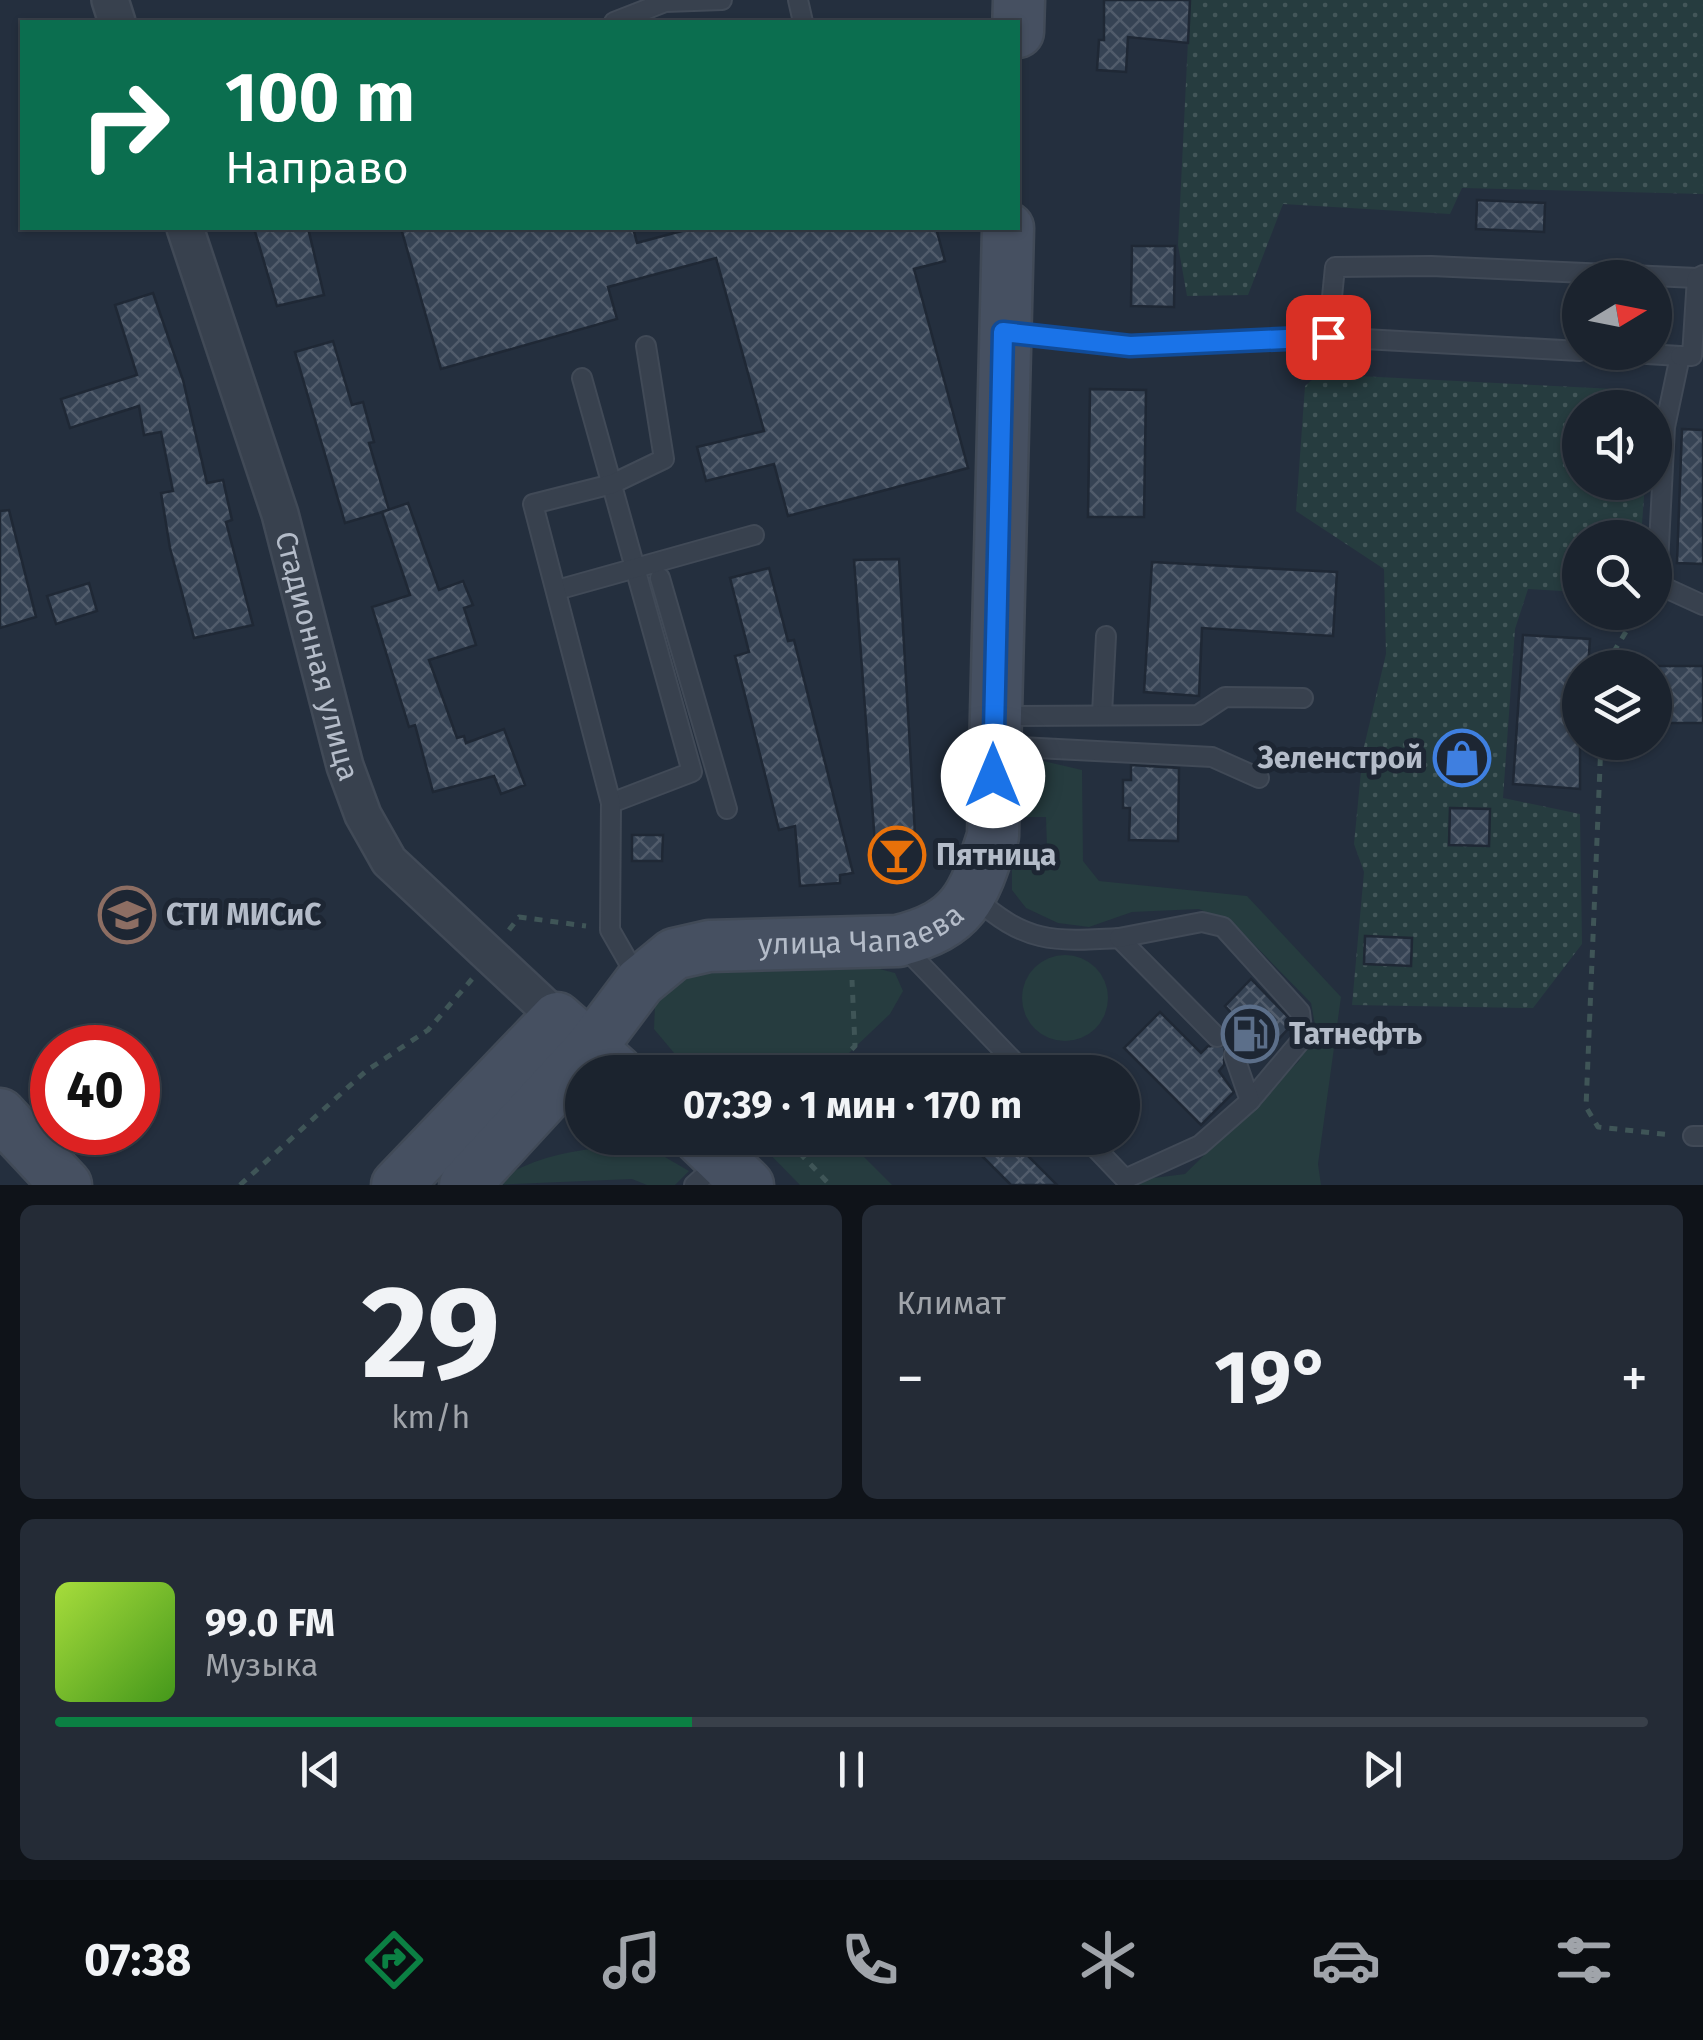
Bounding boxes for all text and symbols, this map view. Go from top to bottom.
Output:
text: 100 m [225,56,415,140]
icon: right [60,60,190,190]
text: Направо [225,141,409,195]
north arrow [1562,260,1672,370]
map controls [1562,260,1672,760]
pin [1286,295,1371,380]
icon: arrive [1301,310,1356,365]
button: sound [1562,390,1672,500]
button: search [1562,520,1672,630]
street label: Стадионная улица [267,527,367,786]
button: layers [1562,650,1672,760]
position arrow [941,724,1045,828]
shop icon: Зеленстрой [1432,728,1492,788]
place label: Зеленстрой [1257,740,1423,776]
bar icon: Пятница [867,825,927,885]
place label: Пятница [936,837,1056,873]
school or university icon: СТИ МИСиС [97,885,157,945]
place label: СТИ МИСиС [166,897,322,933]
street label: улица Чапаева [757,897,971,963]
fuel station icon: Татнефть [1220,1004,1280,1064]
place label: Татнефть [1289,1016,1422,1052]
speed limit sign: 40 [30,1025,160,1155]
text: 07:39 · 1 мин · 170 m [683,1082,1022,1128]
text: 29 [361,1255,500,1411]
text: Климат [897,1284,1006,1322]
text: 19° [1214,1333,1330,1423]
text: − [897,1346,924,1412]
text: + [1621,1346,1648,1412]
text: km/h [391,1398,470,1436]
text: 99.0 FM [205,1600,335,1646]
text: Музыка [205,1646,318,1684]
icon: previous [293,1742,348,1797]
icon: pause [824,1742,879,1797]
icon: next [1355,1742,1410,1797]
icon: directions [359,1925,429,1995]
icon: music [597,1925,667,1995]
icon: phone [835,1925,905,1995]
icon: climate [1073,1925,1143,1995]
icon: car [1311,1925,1381,1995]
icon: filters [1549,1925,1619,1995]
text: 07:38 [84,1933,192,1987]

